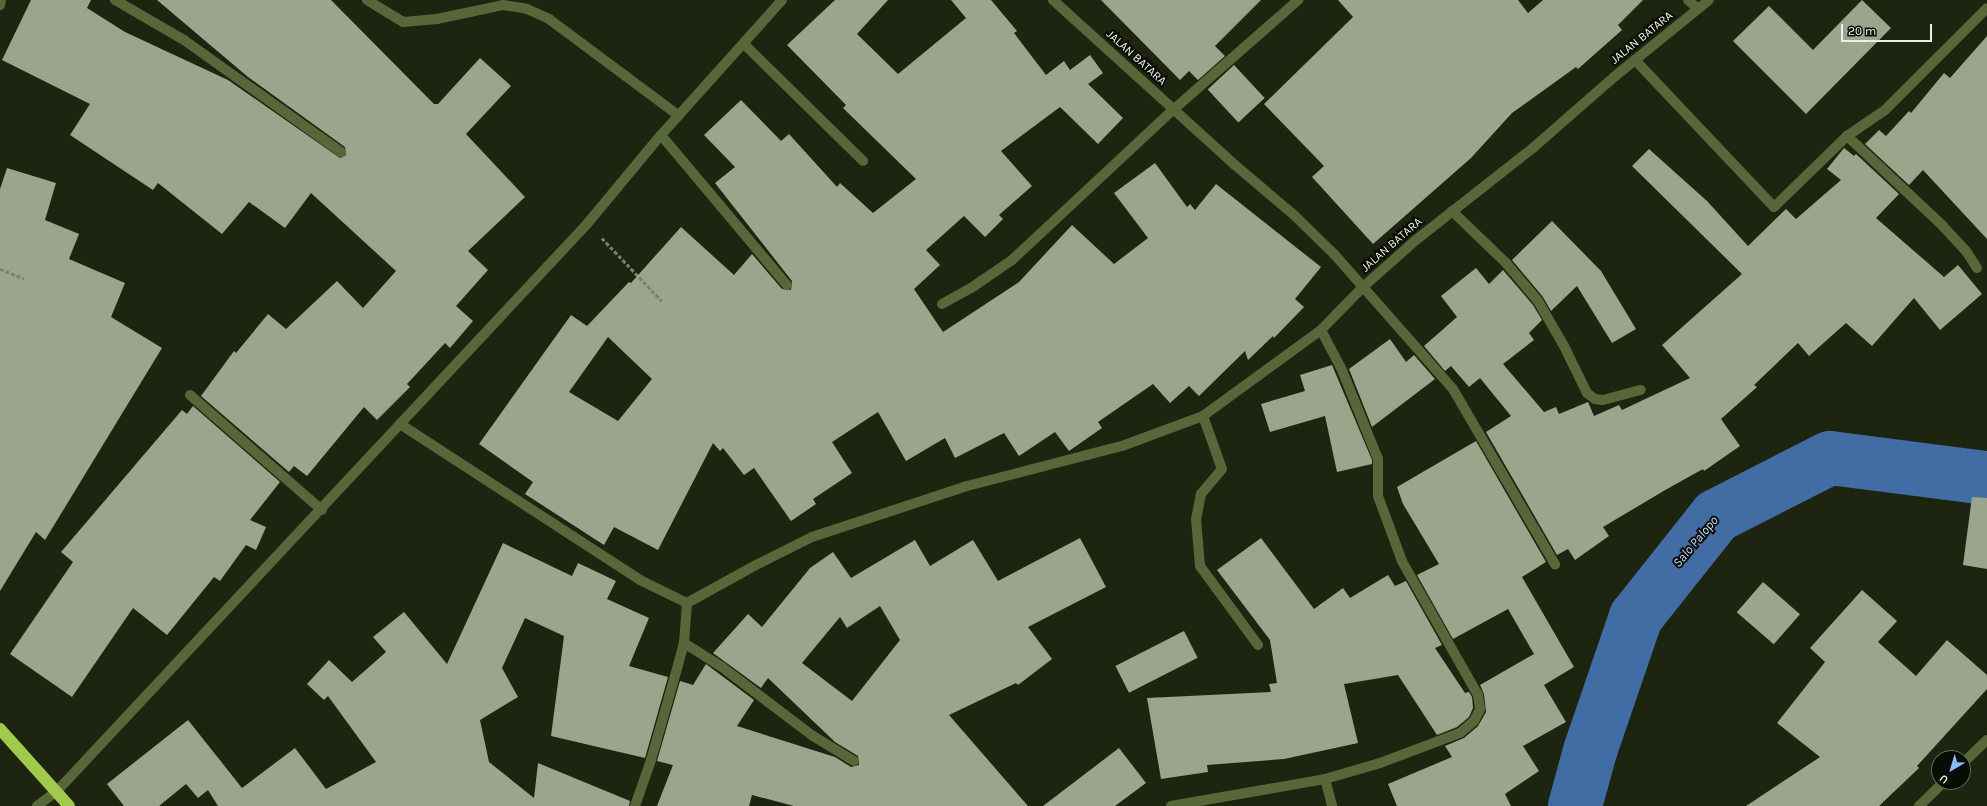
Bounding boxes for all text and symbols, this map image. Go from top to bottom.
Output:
street label: JALAN BATARA [1608,9,1676,67]
scale bar [1843,16,1934,42]
text: 20 m [1848,24,1876,38]
street label: JALAN BATARA [1103,27,1169,89]
street label: JALAN BATARA [1359,215,1425,275]
water label: Salo Palopo [1670,513,1722,571]
north arrow [1931,750,1971,790]
text: U [1937,772,1951,787]

